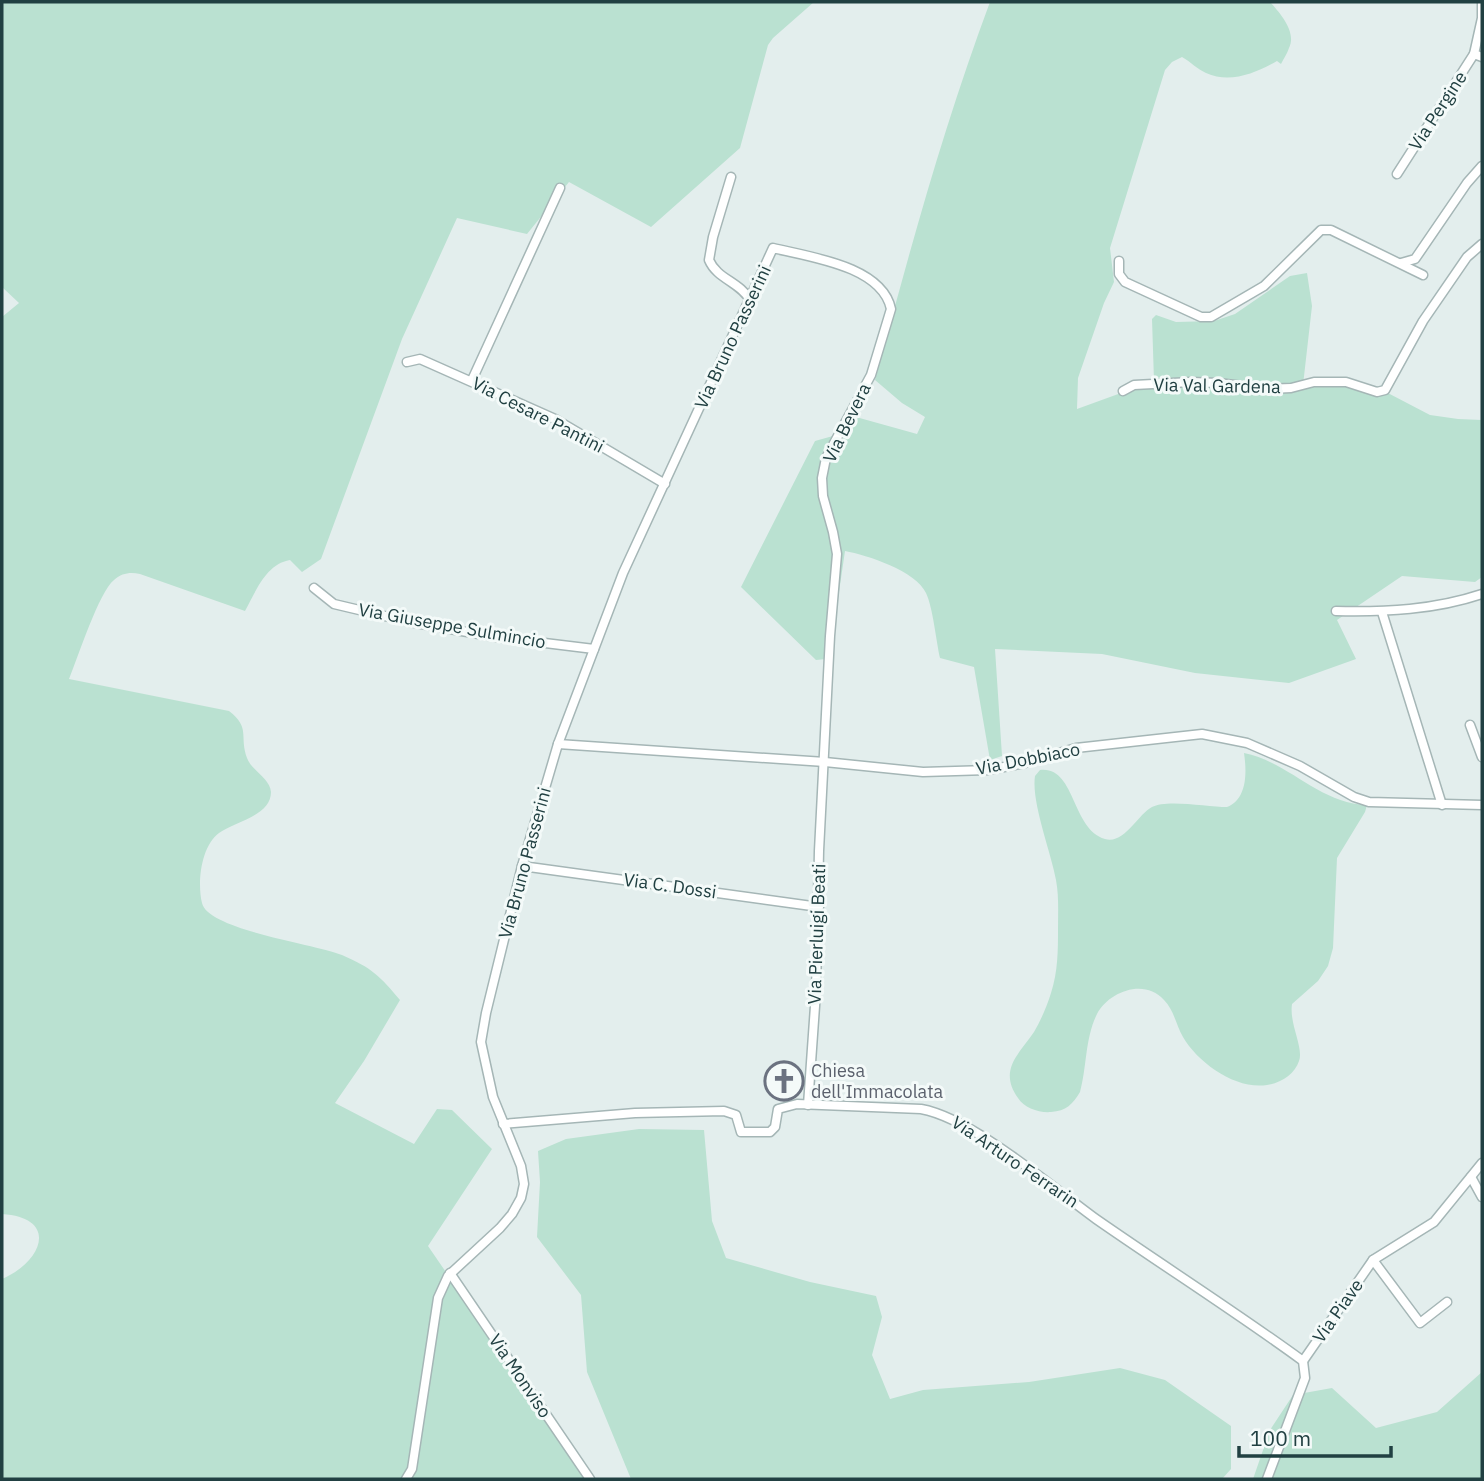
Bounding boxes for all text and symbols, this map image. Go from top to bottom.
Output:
street label: Via Pergine [1403,67,1472,155]
street label: Via Bruno Passerini [689,261,776,412]
street label: Via Cesare Pantini [468,371,608,458]
street label: Via Val Gardena [1153,373,1281,398]
street label: Via Bevera [817,379,876,466]
street label: Via Giuseppe Sulmincio [357,598,548,653]
street label: Via Dobbiaco [974,737,1082,780]
street label: Via Bruno Passerini [493,785,556,941]
street label: Via Pierluigi Beati [803,863,830,1005]
street label: Via C. Dossi [622,868,718,903]
place label: Chiesa dell'Immacolata [811,1059,943,1103]
church icon: Chiesa dell'Immacolata [763,1060,805,1102]
street label: Via Arturo Ferrarin [947,1111,1083,1213]
street label: Via Piave [1307,1274,1368,1347]
street label: Via Monviso [484,1329,557,1422]
scale bar [1239,1414,1391,1458]
text: 100 m [1250,1424,1311,1452]

